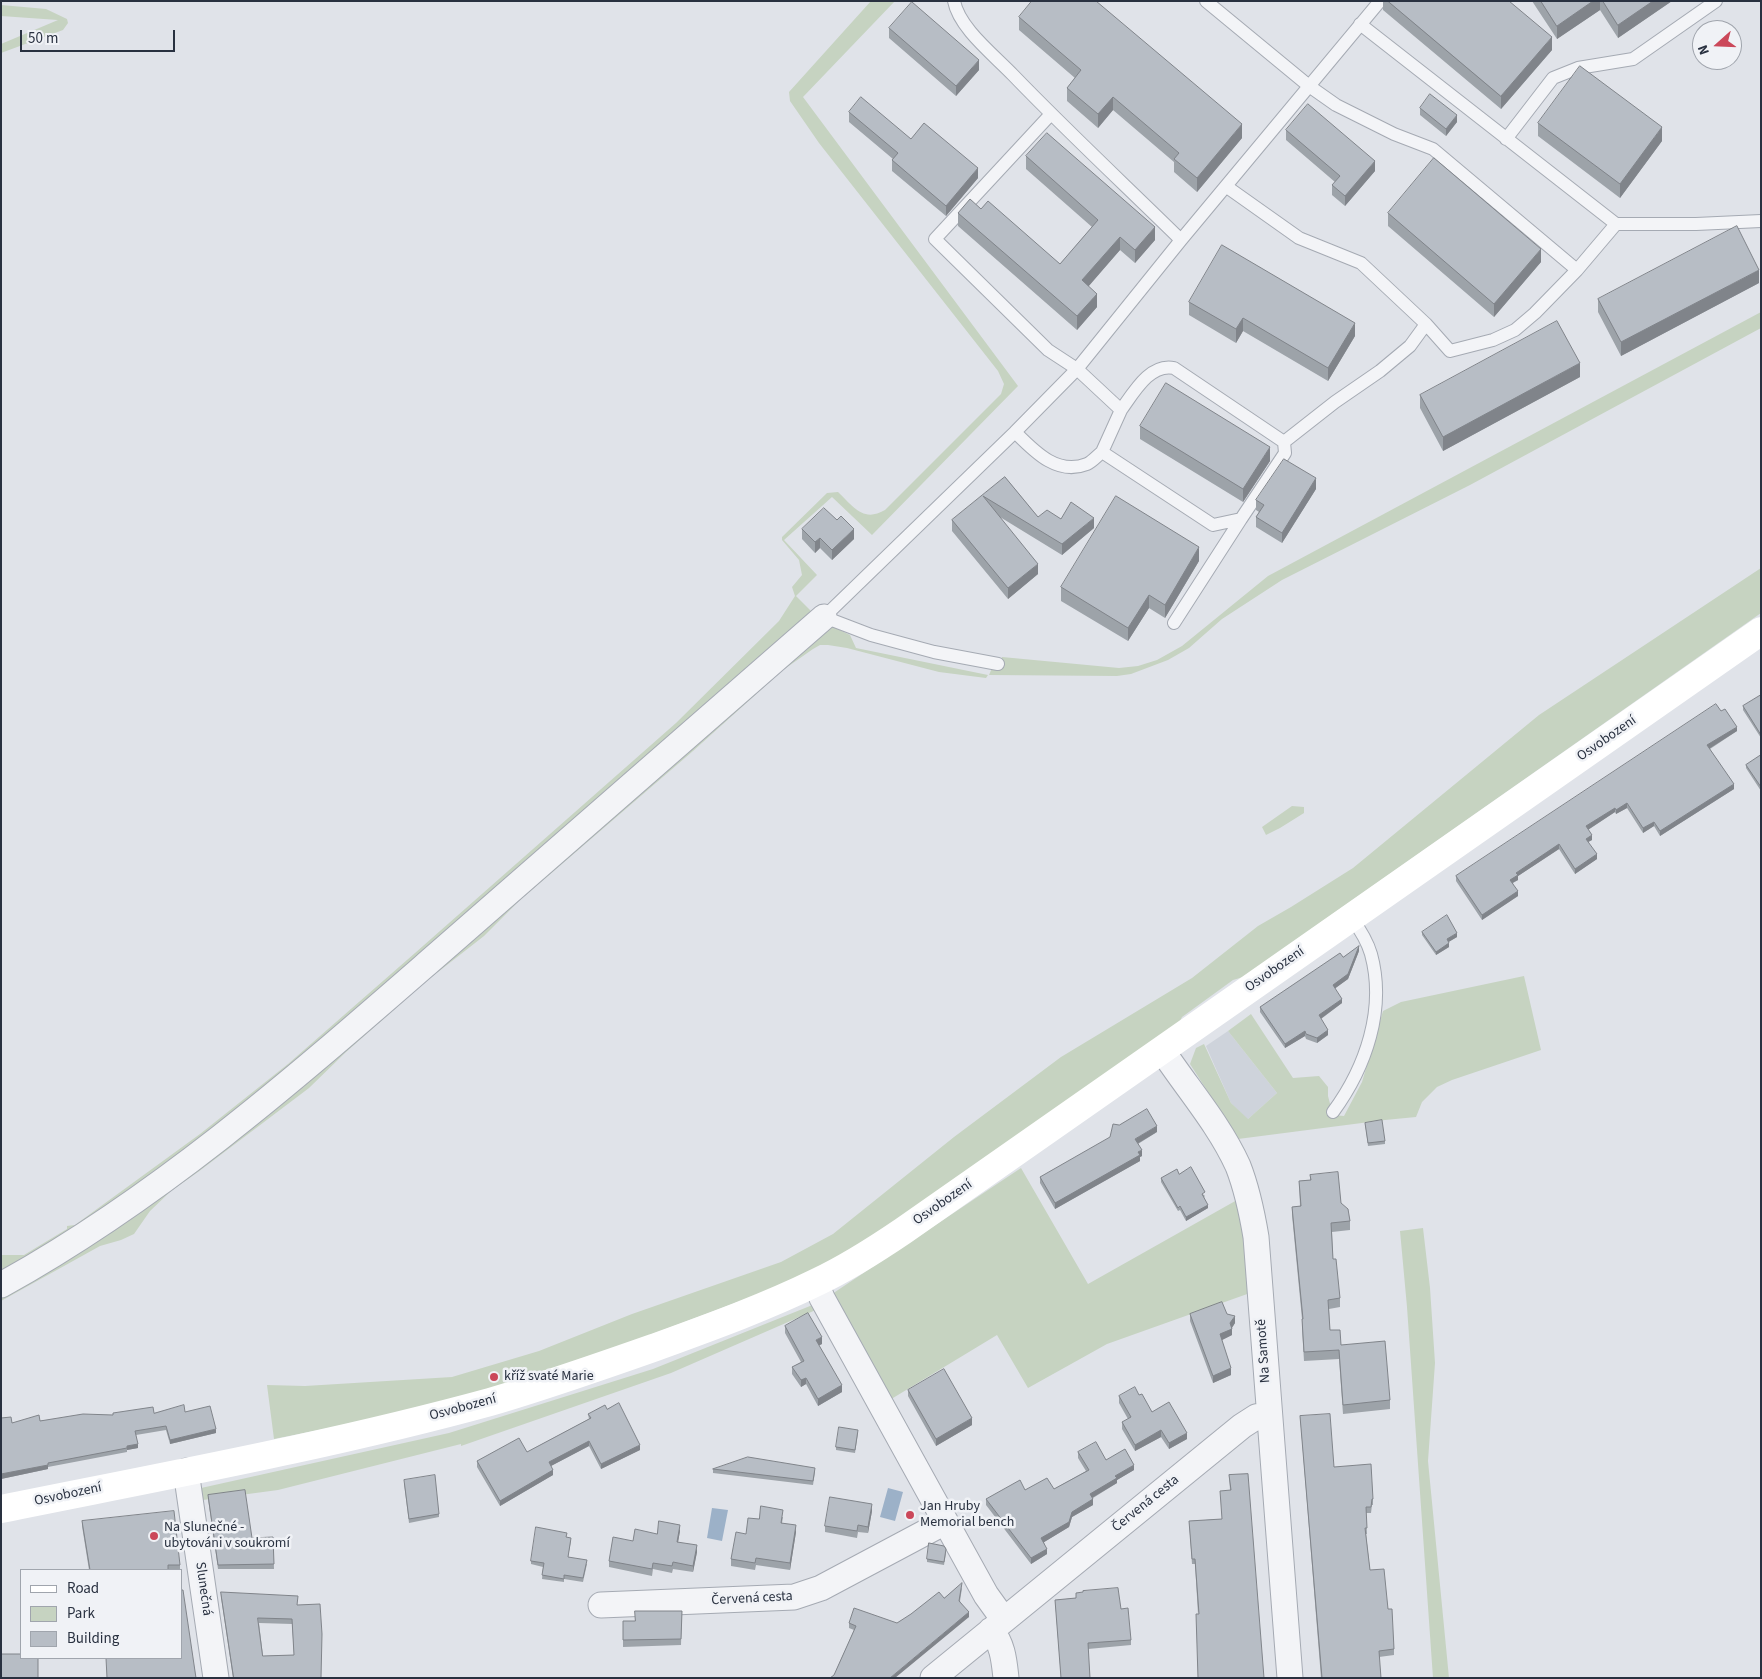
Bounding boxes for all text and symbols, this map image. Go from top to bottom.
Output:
scale bar [22,20,178,52]
north arrow [1692,20,1742,70]
text: 50 m [28,28,58,49]
text: N [1693,42,1715,58]
street label: Osvobození [1574,713,1640,765]
street label: Osvobození [1242,944,1308,996]
street label: Osvobození [910,1177,976,1229]
street label: Na Samotě [1253,1319,1275,1383]
place label: kříž svaté Marie [504,1369,594,1385]
marker: kříž svaté Marie [488,1371,500,1383]
street label: Osvobození [428,1391,498,1425]
street label: Červená cesta [1109,1472,1183,1536]
street label: Osvobození [33,1480,103,1510]
place label: Jan Hruby Memorial bench [920,1499,1014,1531]
marker: Jan Hruby Memorial bench [904,1509,916,1521]
place label: Na Slunečné - ubytováni v soukromí [164,1520,290,1552]
marker: Na Slunečné - ubytováni v soukromí [148,1530,160,1542]
street label: Slunečná [191,1561,215,1617]
legend [20,1569,182,1659]
text: Road [67,1578,99,1599]
street label: Červená cesta [711,1588,793,1610]
text: Park [67,1603,95,1624]
text: Building [67,1628,119,1649]

